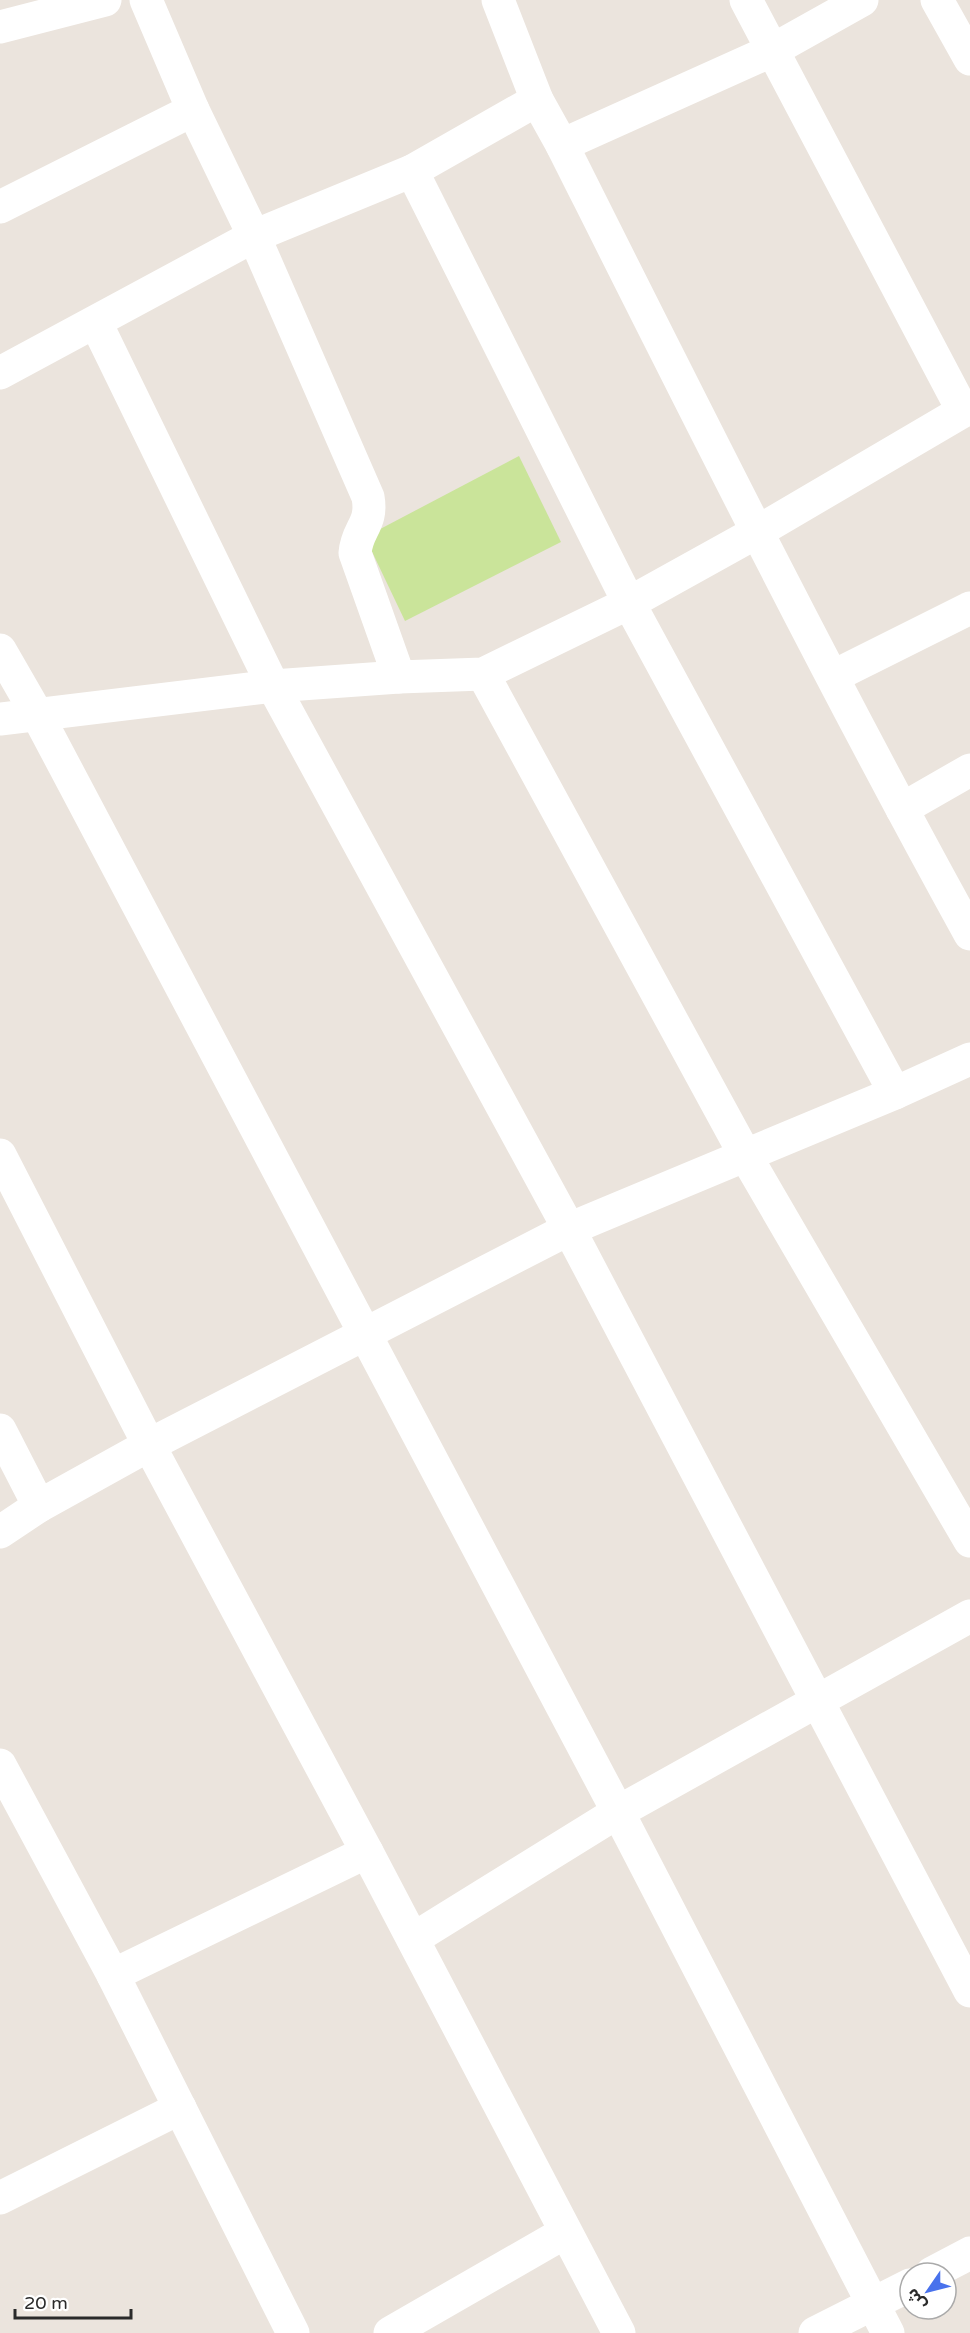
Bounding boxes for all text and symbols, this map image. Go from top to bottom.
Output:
north arrow [898,2261,958,2321]
scale bar [15,2282,130,2320]
text: ش [902,2284,931,2314]
text: 20 m [24,2292,68,2314]

